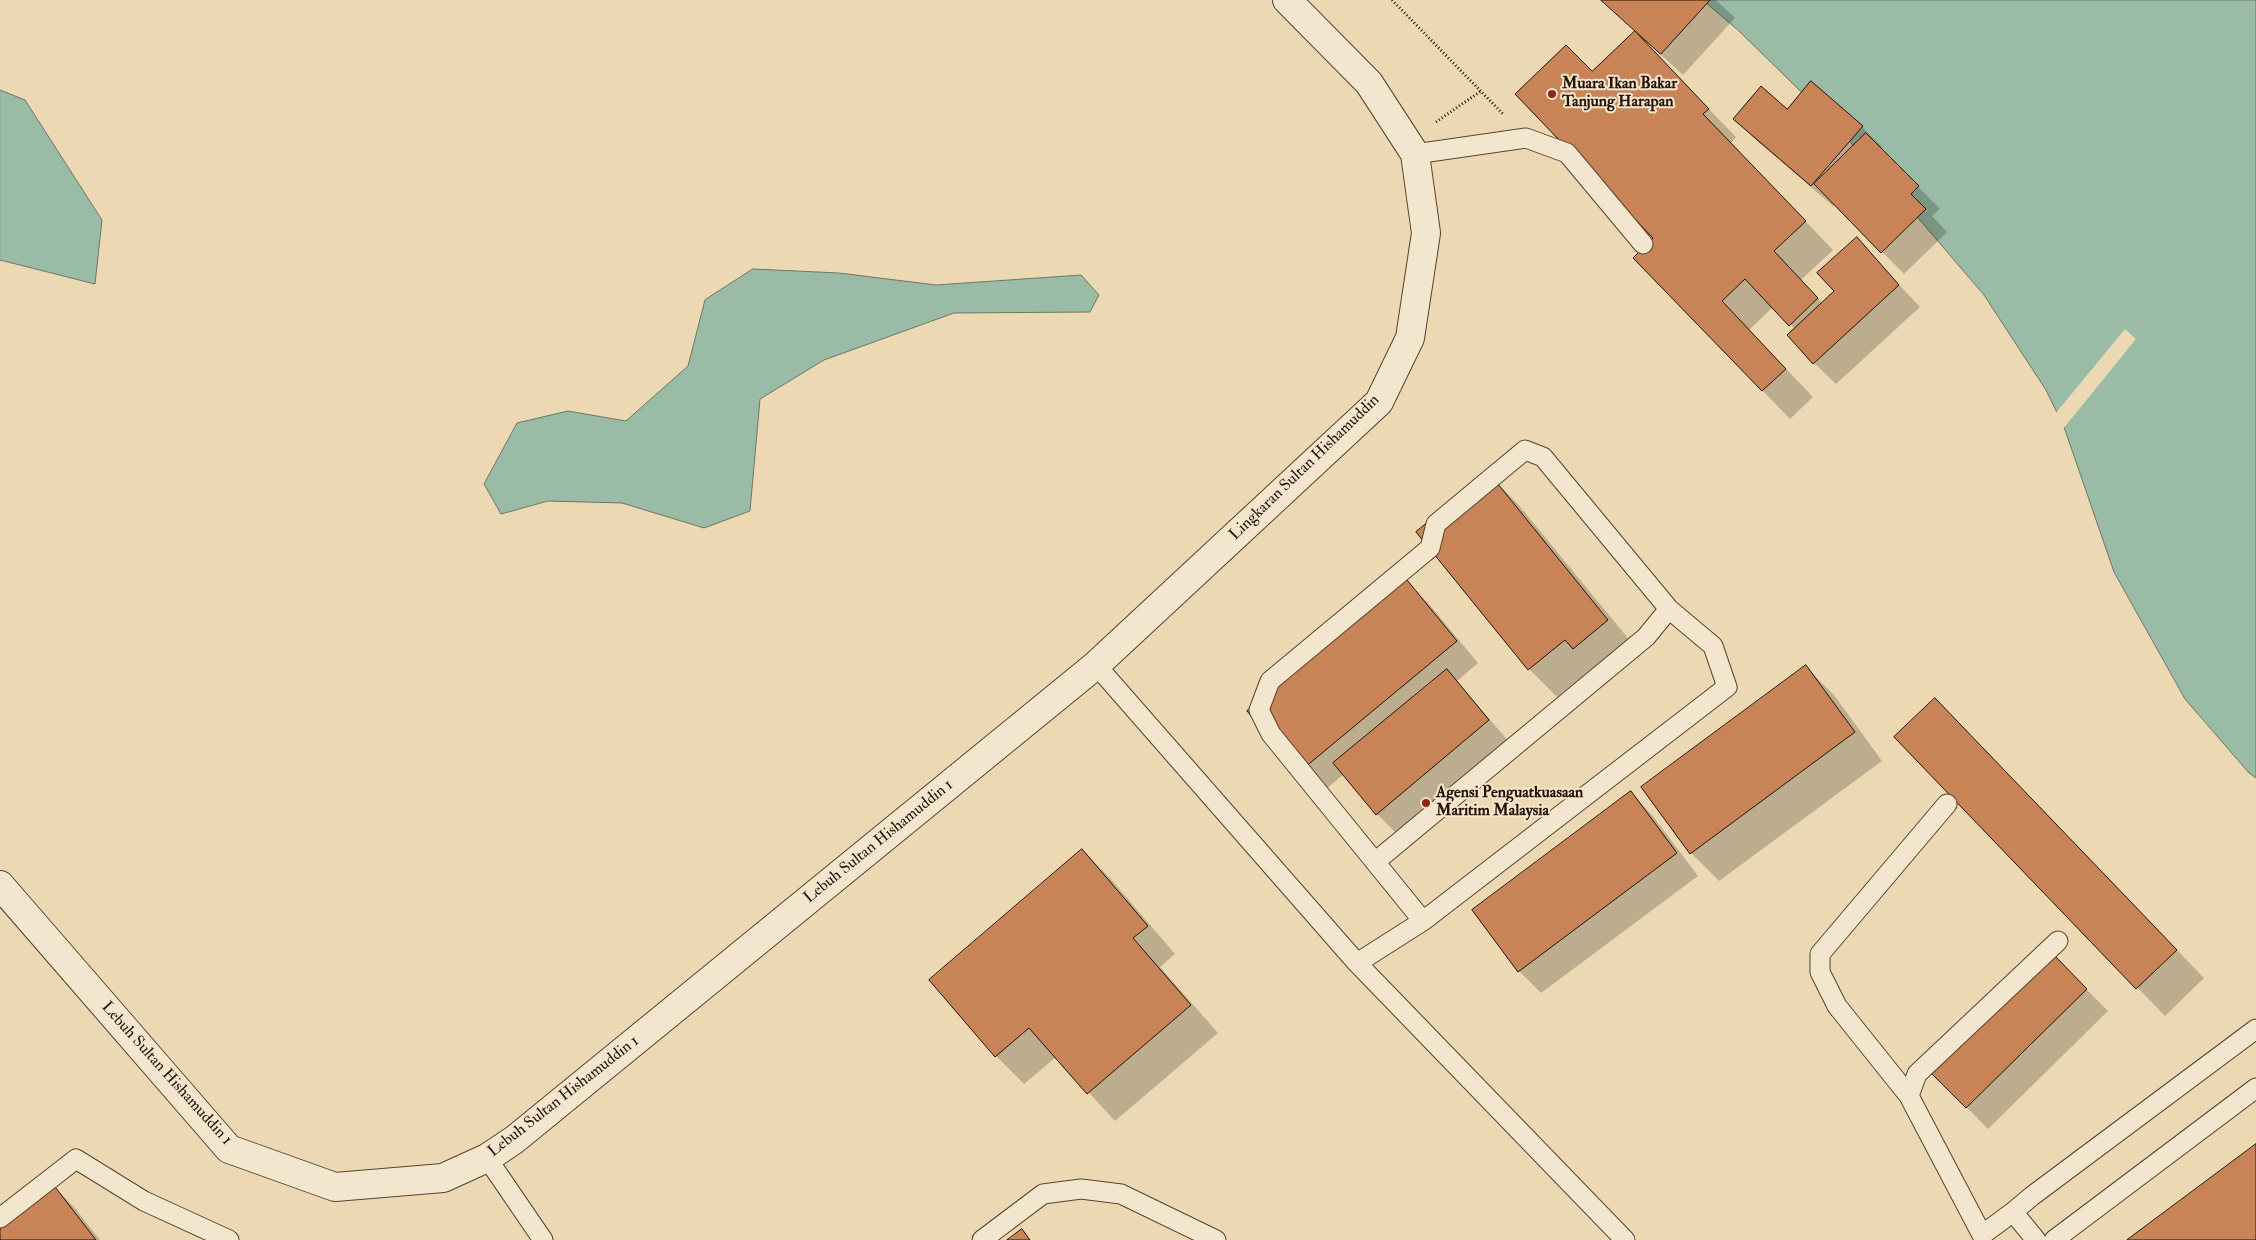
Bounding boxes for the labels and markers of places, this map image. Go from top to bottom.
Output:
place label: Muara Ikan Bakar Tanjung Harapan [1562,75,1677,113]
marker: Muara Ikan Bakar Tanjung Harapan [1546,88,1558,100]
place label: Agensi Penguatkuasaan Maritim Malaysia [1436,784,1583,822]
marker: Agensi Penguatkuasaan Maritim Malaysia [1420,797,1432,809]

